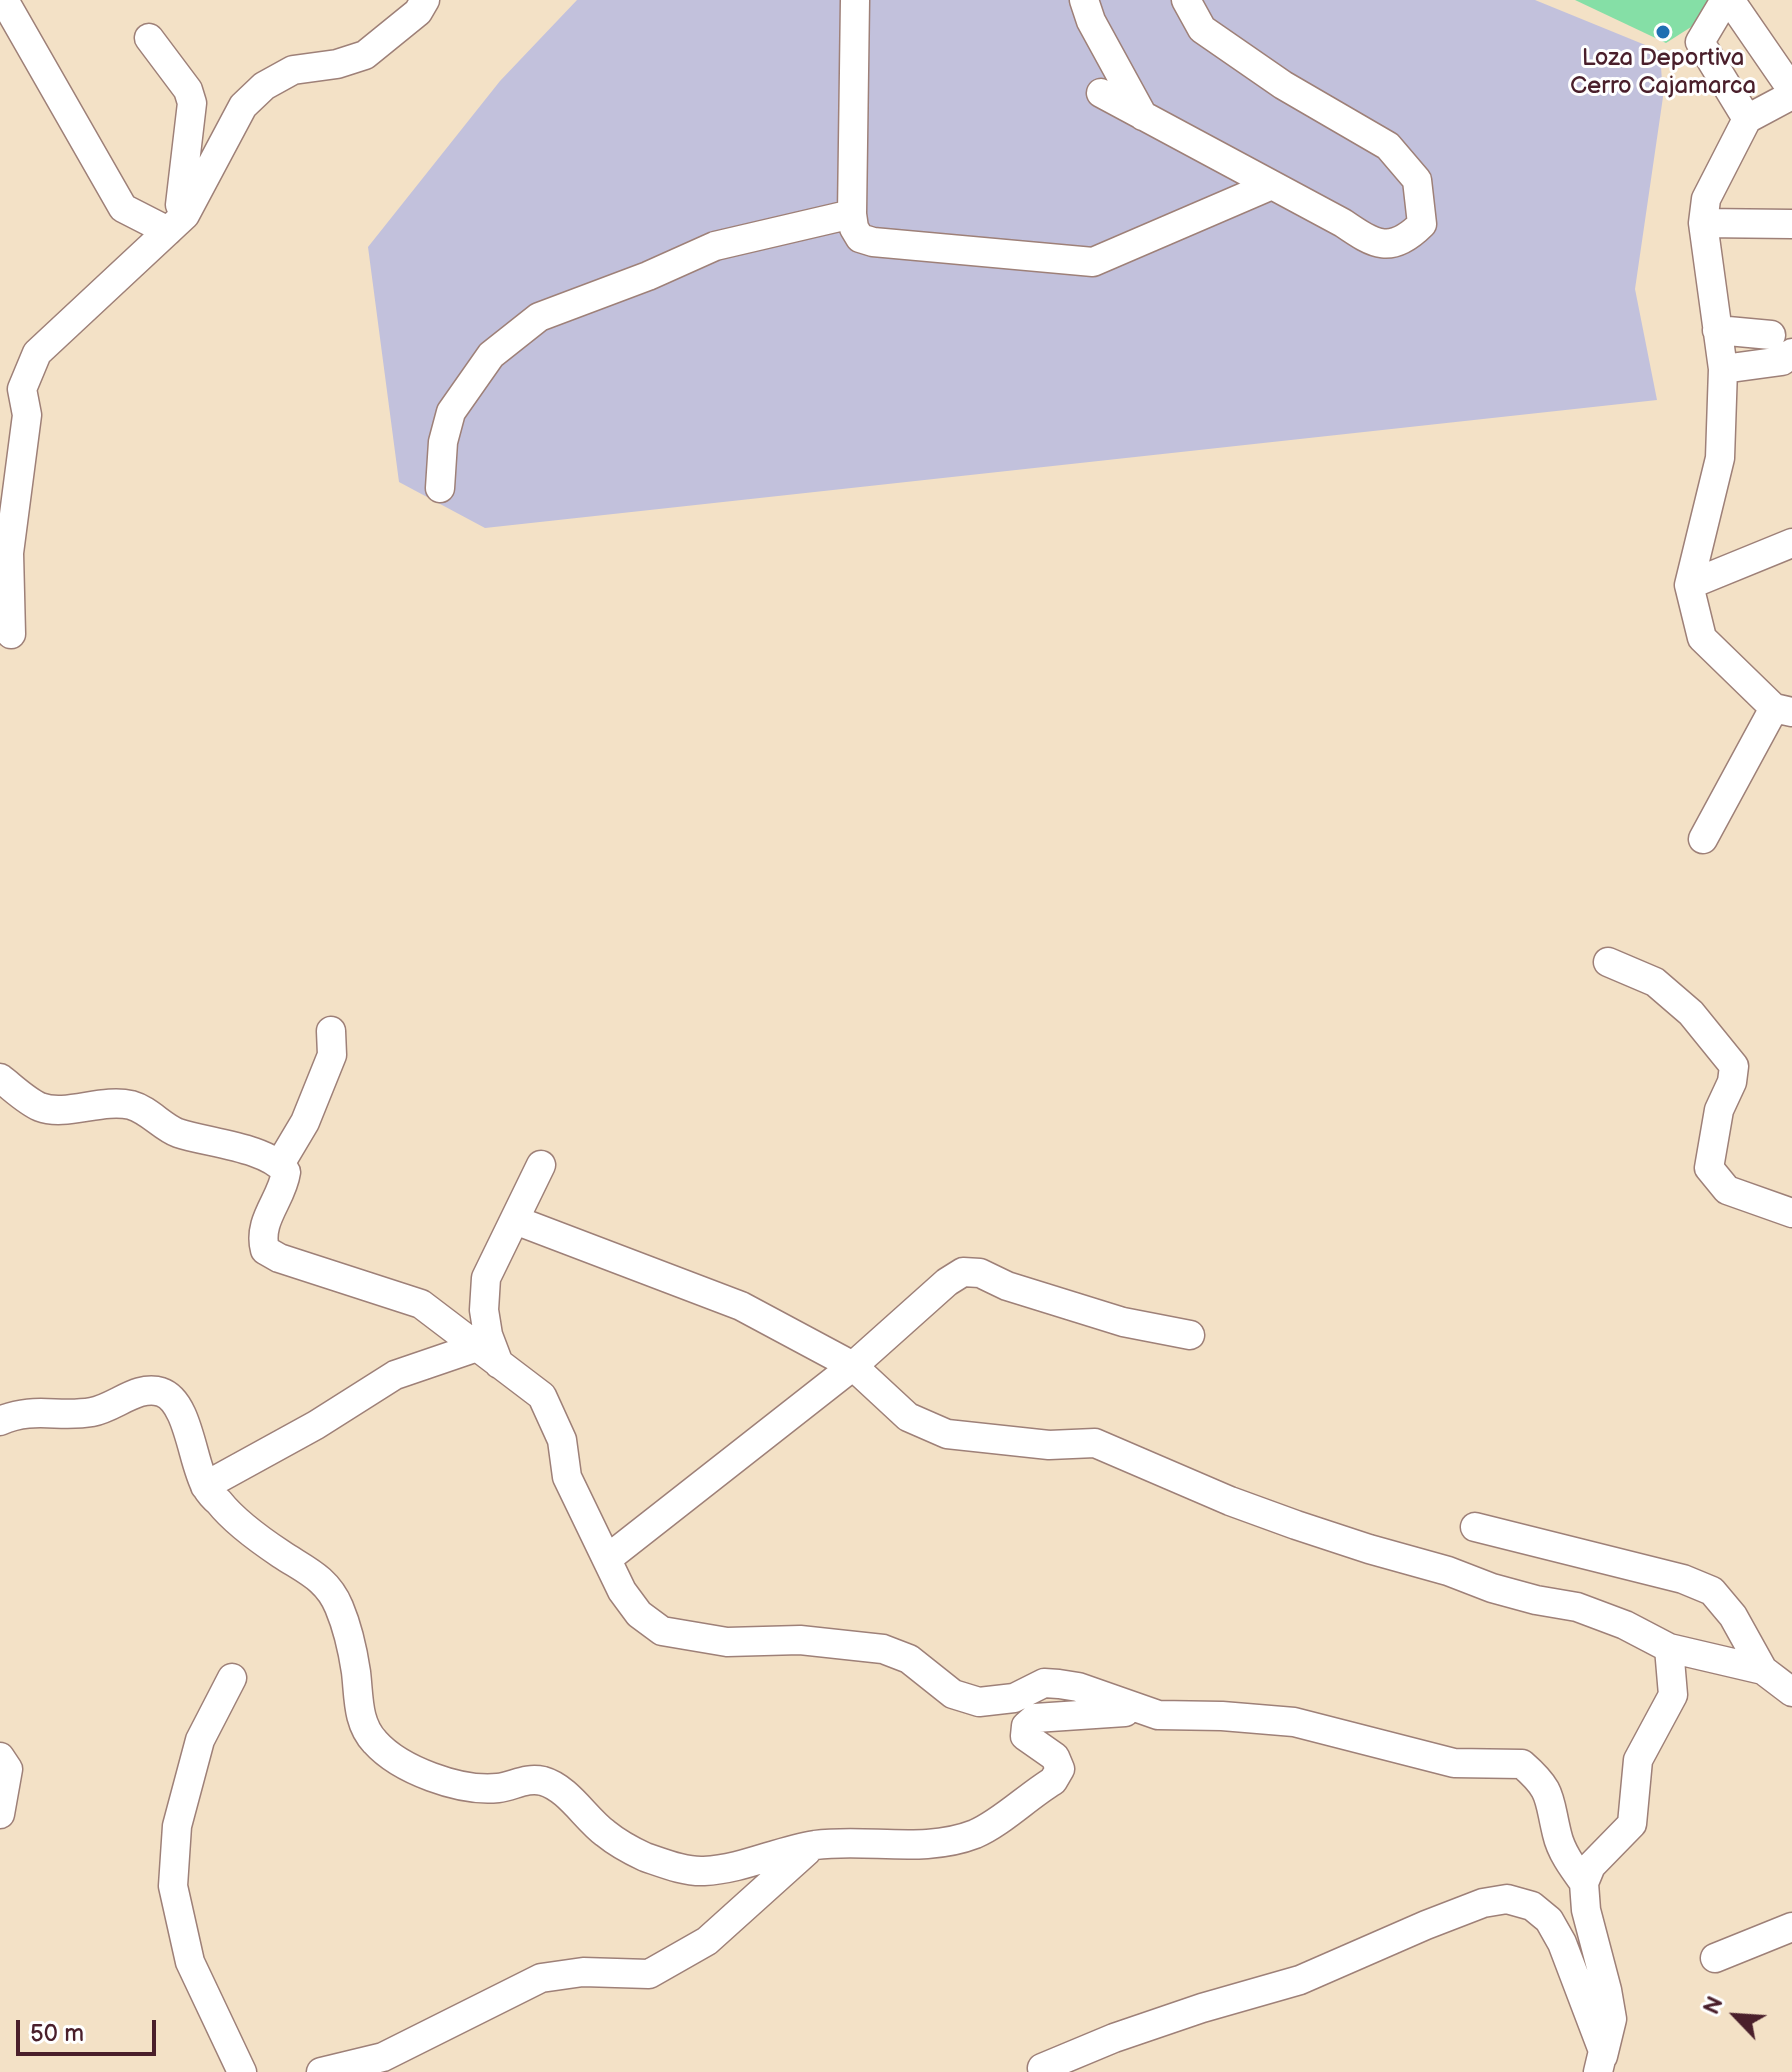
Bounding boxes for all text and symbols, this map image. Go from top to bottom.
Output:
marker: Loza Deportiva Cerro Cajamarca [1654,23,1672,41]
place label: Loza Deportiva Cerro Cajamarca [1570,45,1756,101]
north arrow [1696,1976,1776,2056]
text: N [1698,1992,1730,2019]
scale bar [20,2004,160,2054]
text: 50 m [30,2019,84,2048]

